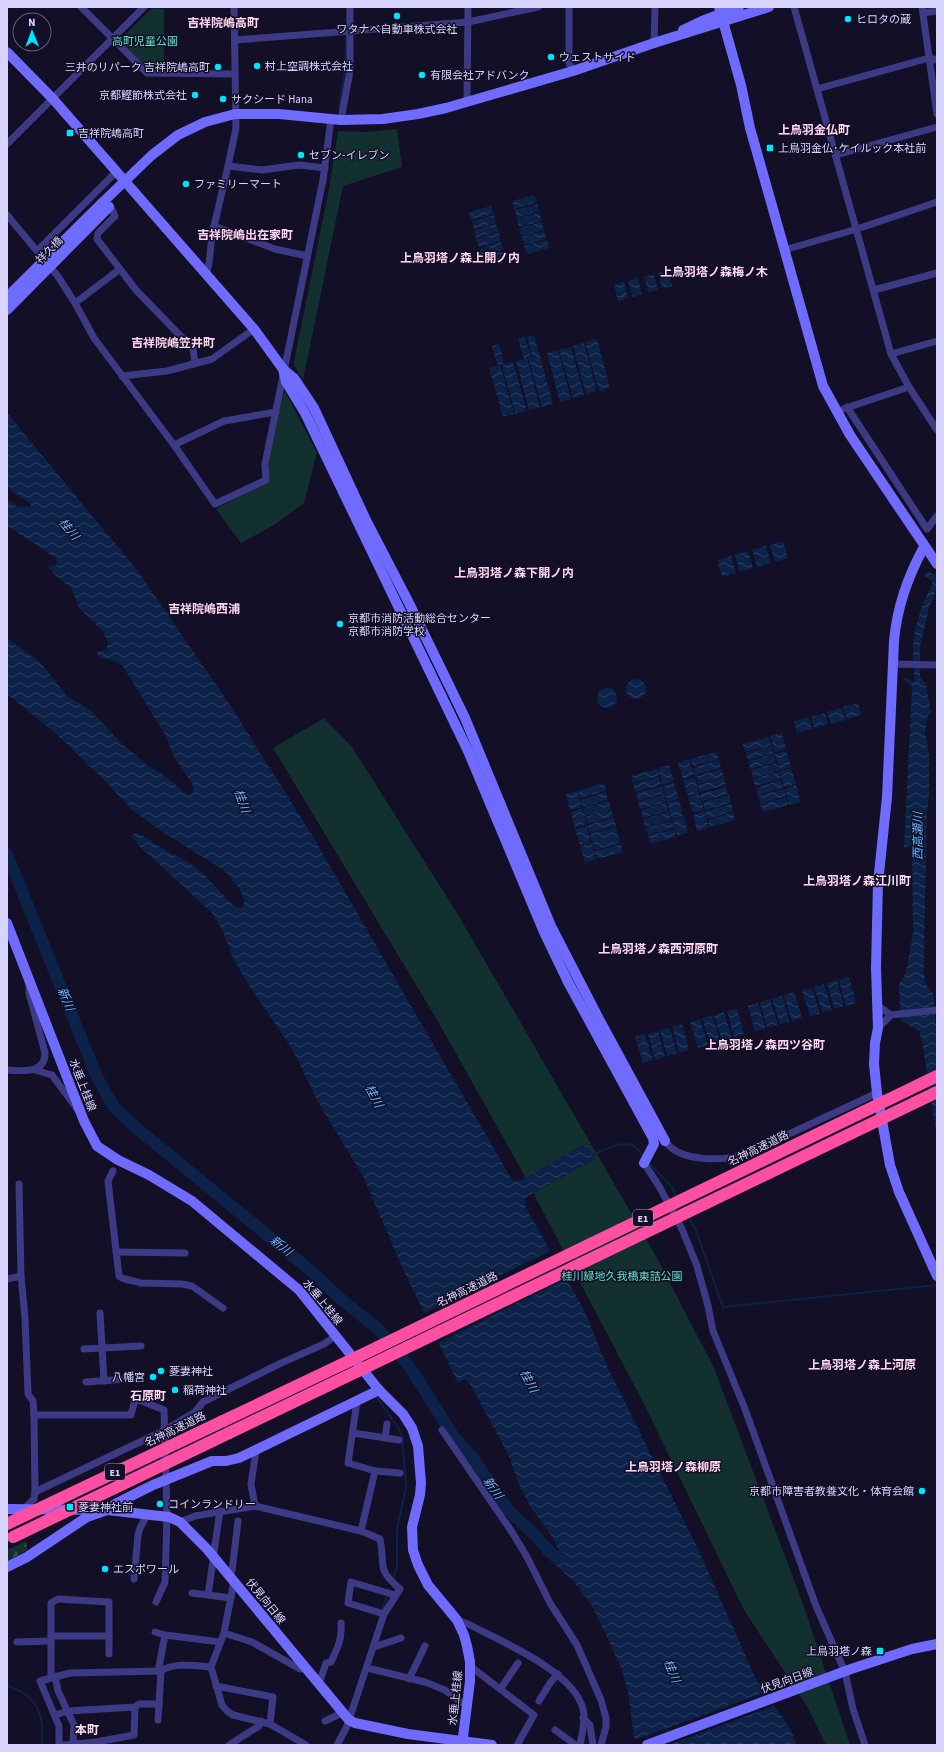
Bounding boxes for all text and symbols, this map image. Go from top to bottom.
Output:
marker: ワタナベ自動車株式会社 [392,11,402,21]
north arrow [12,12,52,52]
place label: ヒロタの蔵 [856,12,911,27]
marker: ヒロタの蔵 [843,14,853,24]
text: N [28,15,36,30]
district label: 吉祥院嶋高町 [187,15,259,32]
place label: ワタナベ自動車株式会社 [337,22,458,37]
park label: 高町児童公園 [112,34,178,49]
place label: ウェストサイド [559,50,636,65]
marker: ウェストサイド [546,52,556,62]
place label: 村上空調株式会社 [265,59,353,74]
place label: 三井のリパーク 吉祥院嶋高町 [65,60,210,75]
marker: 村上空調株式会社 [252,61,262,71]
marker: 三井のリパーク 吉祥院嶋高町 [213,62,223,72]
place label: 有限会社アドバンク [430,68,530,83]
marker: 有限会社アドバンク [417,70,427,80]
place label: 京都鰹節株式会社 [99,88,187,103]
marker: 京都鰹節株式会社 [190,90,200,100]
place label: サクシード Hana [231,92,312,107]
marker: サクシード Hana [218,94,228,104]
district label: 上鳥羽金仏町 [778,122,850,139]
place label: 吉祥院嶋高町 [78,126,144,141]
marker: 吉祥院嶋高町 [65,128,75,138]
place label: 上鳥羽金仏･ケイルック本社前 [778,141,926,156]
marker: 上鳥羽金仏･ケイルック本社前 [765,143,775,153]
place label: セブン-イレブン [309,148,389,163]
marker: セブン-イレブン [296,150,306,160]
place label: ファミリーマート [194,177,282,192]
marker: ファミリーマート [181,179,191,189]
district label: 吉祥院嶋出在家町 [197,227,293,244]
street label: 祥久橋 [32,233,66,267]
district label: 上鳥羽塔ノ森上開ノ内 [400,250,520,267]
district label: 上鳥羽塔ノ森梅ノ木 [660,264,768,281]
district label: 吉祥院嶋笠井町 [131,335,215,352]
water label: 桂川 [54,515,84,546]
district label: 上鳥羽塔ノ森下開ノ内 [454,565,574,582]
district label: 吉祥院嶋西浦 [168,601,240,618]
place label: 京都市消防活動総合センター 京都市消防学校 [348,611,491,639]
marker: 京都市消防活動総合センター 京都市消防学校 [335,619,345,629]
water label: 桂川 [229,787,254,817]
water label: 西高瀬川 [910,810,927,860]
district label: 上鳥羽塔ノ森江川町 [803,873,911,890]
district label: 上鳥羽塔ノ森西河原町 [598,941,718,958]
water label: 新川 [53,985,79,1015]
district label: 上鳥羽塔ノ森四ツ谷町 [705,1037,825,1054]
street label: 水垂上桂線 [66,1057,99,1114]
water label: 桂川 [360,1082,388,1113]
street label: 名神高速道路 [725,1127,791,1170]
road number: E1 [633,1210,653,1226]
water label: 新川 [266,1232,297,1262]
street label: 名神高速道路 [434,1268,500,1311]
park label: 桂川緑地久我橋東詰公園 [562,1269,683,1284]
street label: 水垂上桂線 [299,1276,346,1328]
district label: 上鳥羽塔ノ森上河原 [808,1357,916,1374]
place label: 菱妻神社 [169,1364,213,1379]
marker: 菱妻神社 [156,1366,166,1376]
water label: 桂川 [515,1367,543,1398]
place label: 八幡宮 [112,1370,145,1385]
marker: 八幡宮 [148,1372,158,1382]
place label: 稲荷神社 [183,1383,227,1398]
marker: 稲荷神社 [170,1385,180,1395]
district label: 石原町 [130,1388,166,1405]
street label: 名神高速道路 [142,1408,208,1451]
district label: 上鳥羽塔ノ森柳原 [625,1459,721,1476]
road number: E1 [105,1464,125,1480]
water label: 新川 [479,1474,508,1505]
place label: 京都市障害者教養文化・体育会館 [749,1484,914,1499]
marker: 京都市障害者教養文化・体育会館 [917,1486,927,1496]
place label: コインランドリー [168,1497,256,1512]
marker: コインランドリー [155,1499,165,1509]
place label: 菱妻神社前 [78,1500,133,1515]
marker: 菱妻神社前 [65,1502,75,1512]
place label: エスポワール [113,1562,179,1577]
marker: エスポワール [100,1564,110,1574]
street label: 伏見向日線 [242,1575,289,1627]
place label: 上鳥羽塔ノ森 [806,1644,872,1659]
marker: 上鳥羽塔ノ森 [875,1646,885,1656]
water label: 桂川 [659,1657,685,1687]
street label: 伏見向日線 [759,1664,816,1697]
street label: 水垂上桂線 [445,1670,466,1726]
district label: 本町 [75,1722,99,1739]

